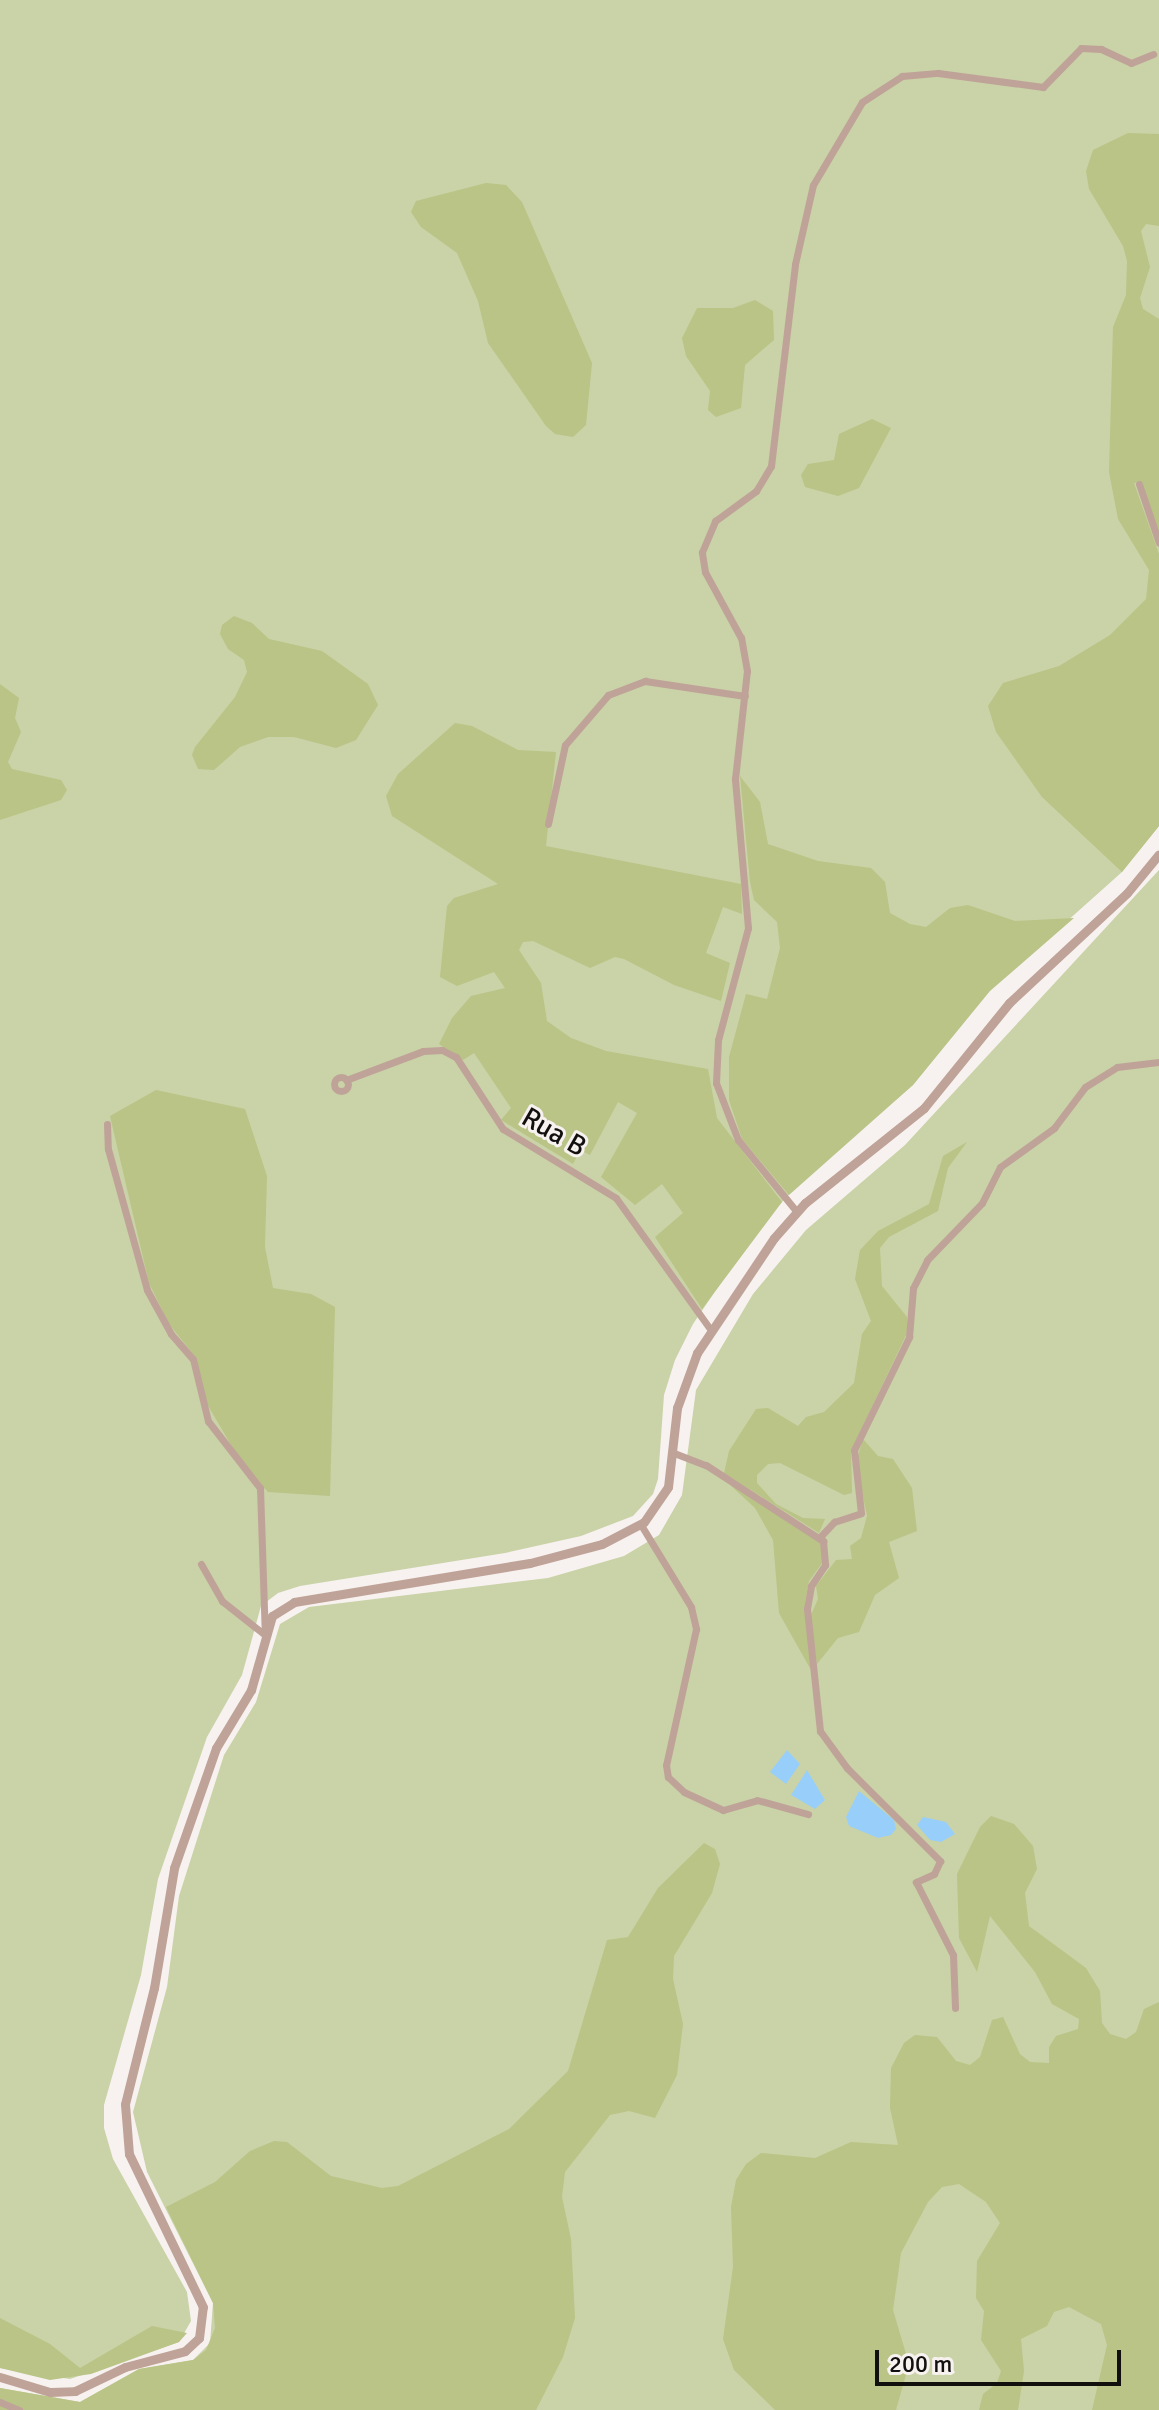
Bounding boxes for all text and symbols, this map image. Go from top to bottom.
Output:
street label: Rua B [516,1100,592,1164]
scale bar [879,2334,1125,2384]
text: 200 m [889,2349,952,2379]

